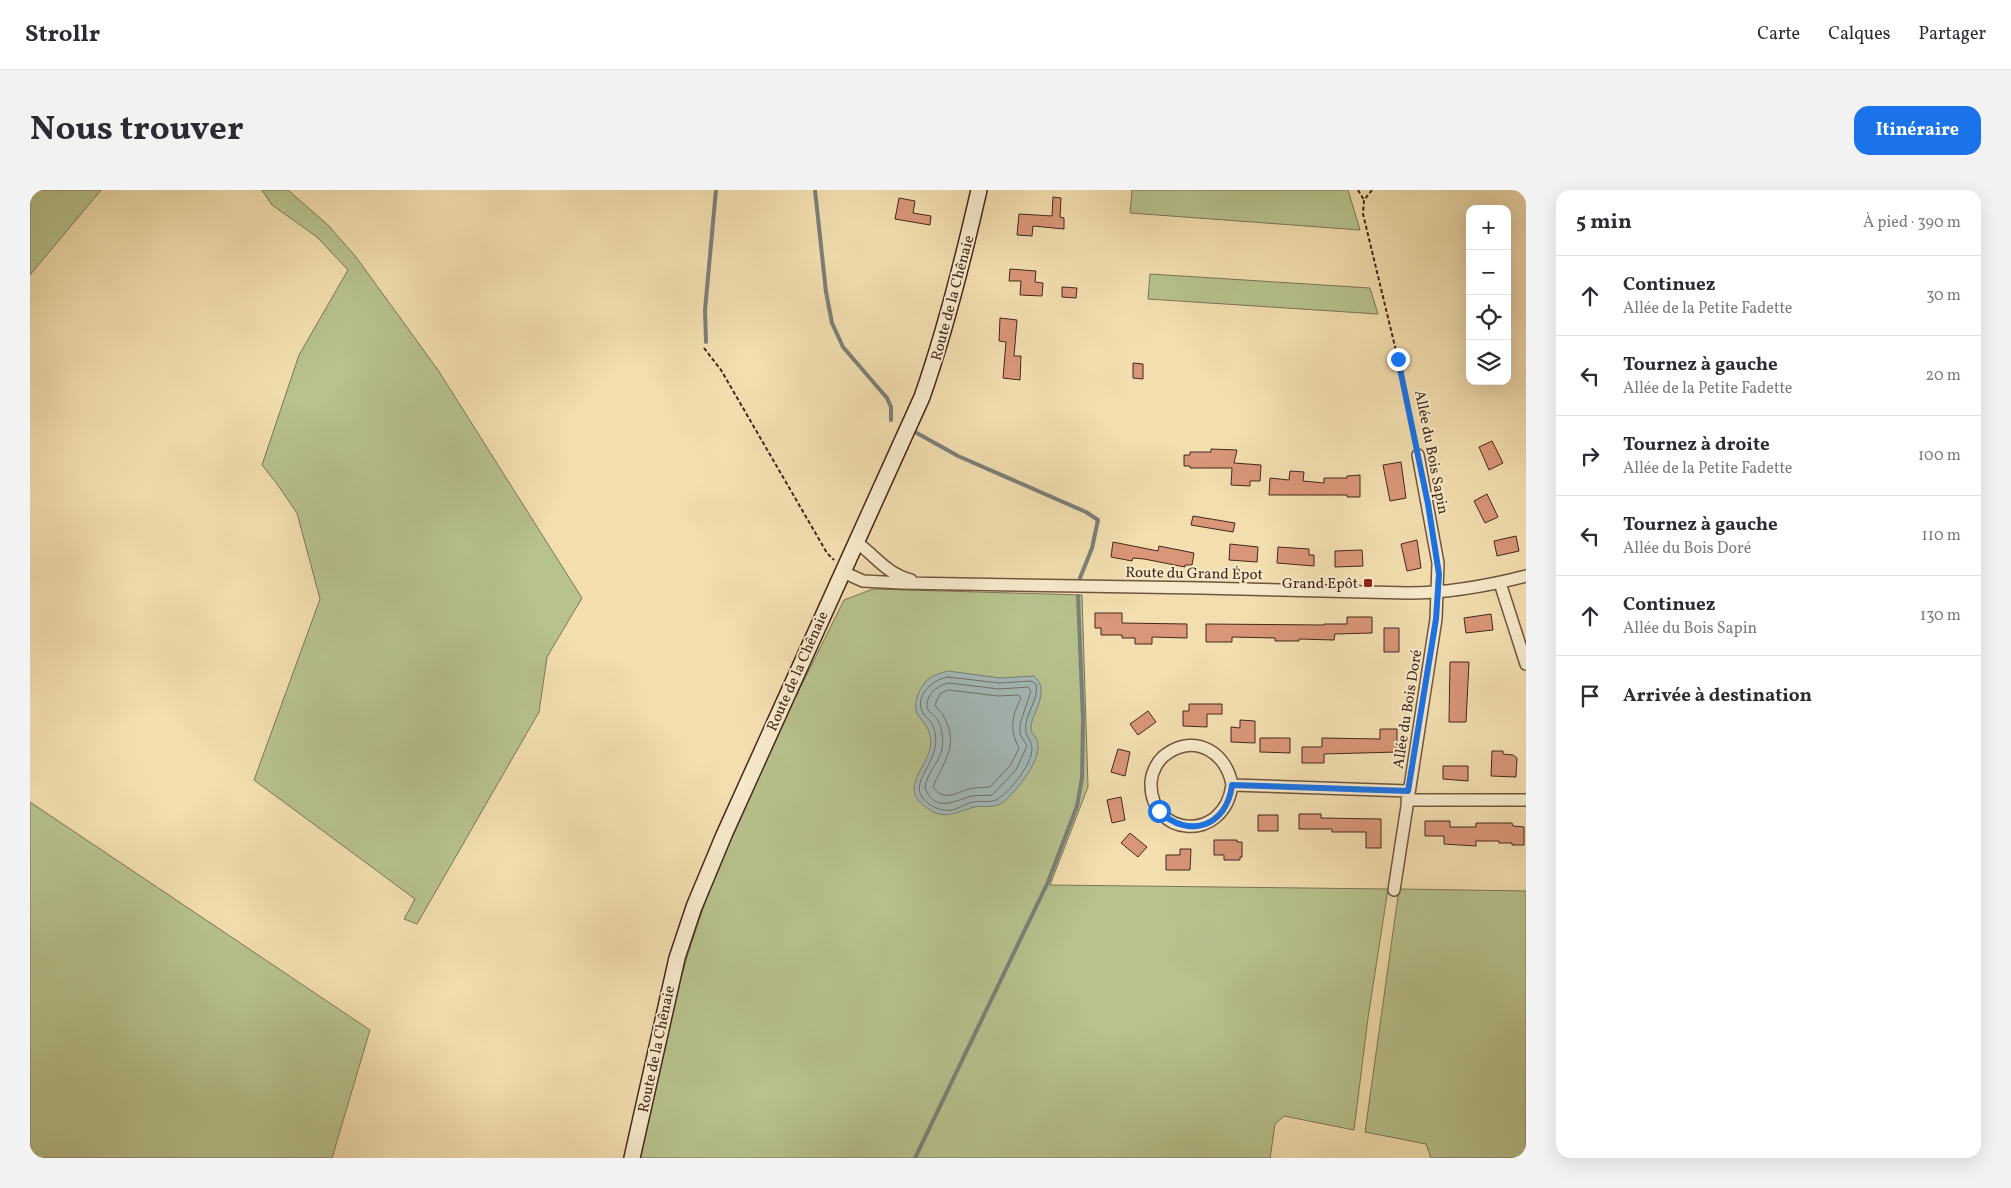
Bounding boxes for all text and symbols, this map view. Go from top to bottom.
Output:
text: Strollr [25,18,100,52]
text: Carte [1757,22,1800,47]
text: Calques [1828,22,1890,47]
text: Partager [1918,22,1986,47]
text: Nous trouver [30,106,244,154]
button: Itinéraire [1854,106,1981,155]
map controls [1466,205,1511,385]
button: + [1466,205,1511,250]
text: 5 min [1576,208,1632,237]
text: À pied · 390 m [1863,212,1961,234]
street label: Route de la Chênaie [927,233,980,363]
button: − [1466,250,1511,295]
text: Continuez [1623,272,1715,298]
icon: ahead [1576,282,1604,310]
text: 30 m [1926,285,1961,307]
button: locate [1466,295,1511,340]
text: Allée de la Petite Fadette [1623,298,1792,320]
button: layers [1466,340,1511,385]
route end [1387,348,1410,371]
text: Tournez à gauche [1623,352,1778,378]
icon: left [1576,362,1604,390]
text: 20 m [1926,365,1961,387]
text: Allée de la Petite Fadette [1623,378,1792,400]
street label: Allée du Bois Sapin [1408,389,1453,516]
text: Tournez à droite [1623,432,1770,458]
icon: right [1576,442,1604,470]
text: 100 m [1918,445,1961,467]
text: Allée de la Petite Fadette [1623,458,1792,480]
text: Tournez à gauche [1623,512,1778,538]
icon: left [1576,522,1604,550]
text: 110 m [1922,525,1961,547]
text: Allée du Bois Doré [1623,538,1751,560]
street label: Route du Grand Épot [1125,563,1263,586]
place label: Grand Epôt [1282,574,1358,595]
marker: Grand Epôt [1362,577,1374,589]
text: Continuez [1623,592,1715,618]
icon: ahead [1576,602,1604,630]
text: 130 m [1920,605,1961,627]
street label: Route de la Chênaie [763,608,834,735]
text: Allée du Bois Sapin [1623,618,1757,640]
street label: Allée du Bois Doré [1389,648,1428,770]
icon: arrive [1576,682,1604,710]
text: Arrivée à destination [1623,683,1812,709]
route start [1148,800,1171,823]
street label: Route de la Chênaie [634,984,681,1115]

